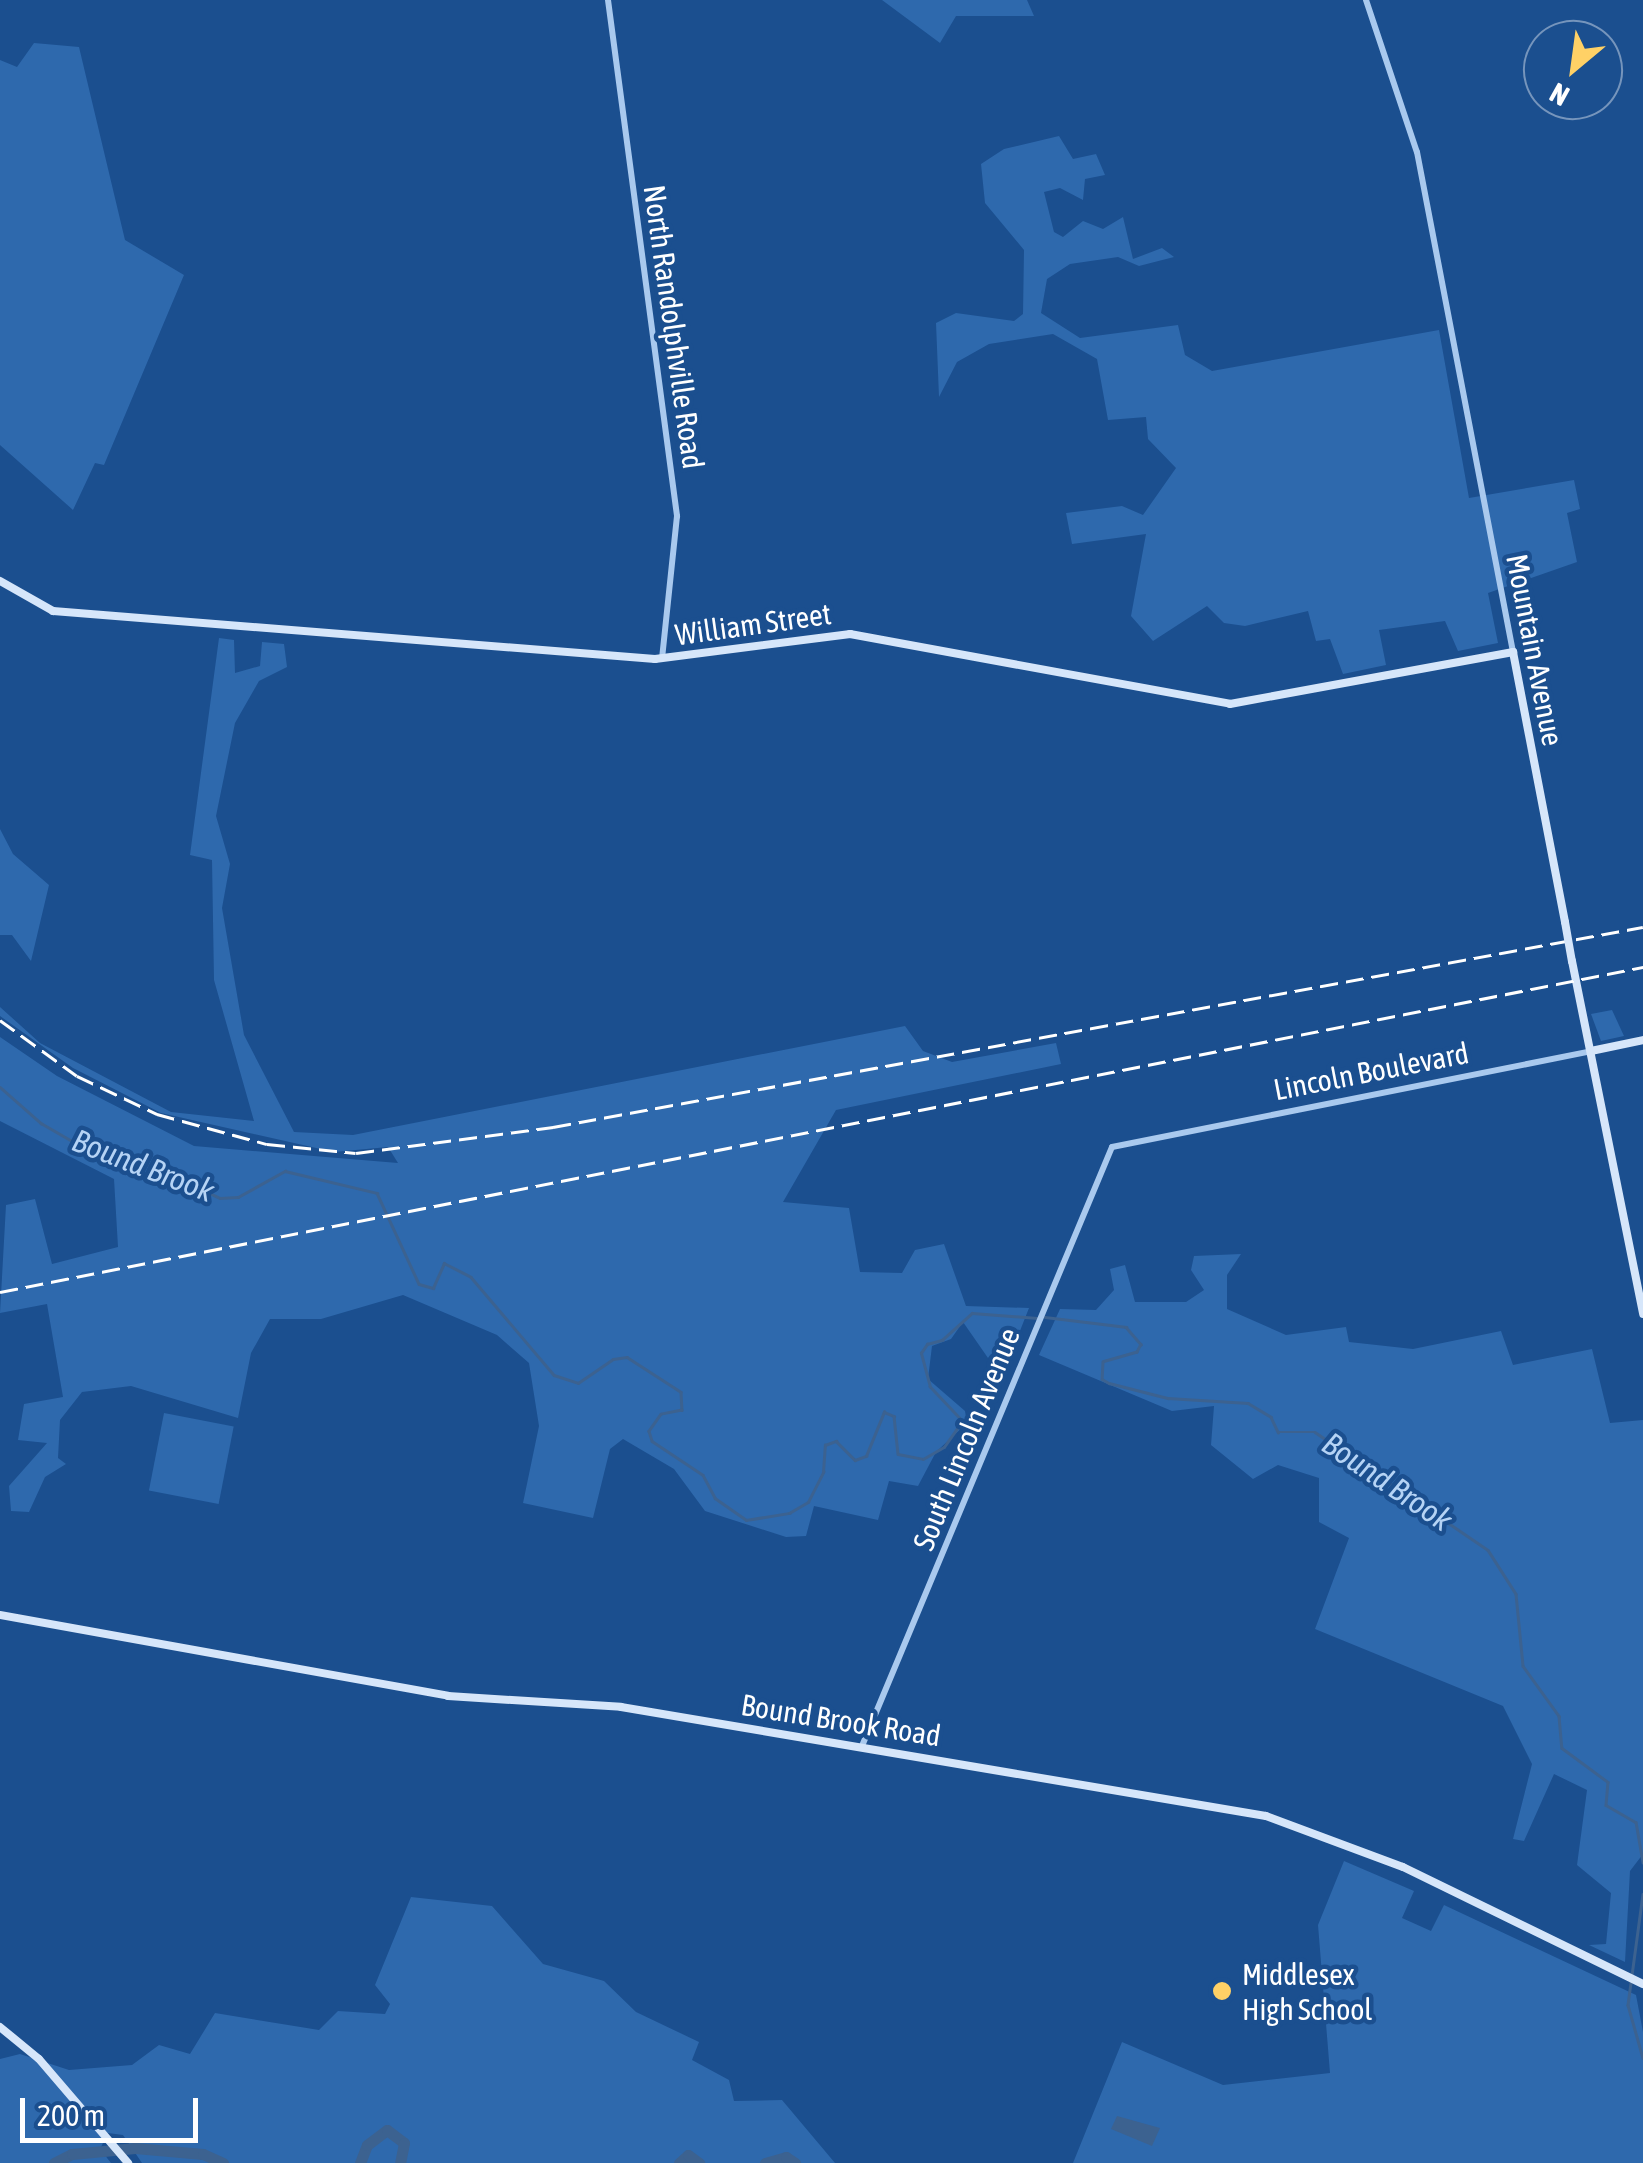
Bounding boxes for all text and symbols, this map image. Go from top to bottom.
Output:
north arrow [1523,20,1623,120]
text: N [1544,76,1574,112]
street label: North Randolphville Road [636,183,712,471]
street label: Mountain Avenue [1499,551,1571,749]
street label: William Street [673,595,833,653]
street label: Lincoln Boulevard [1271,1034,1471,1108]
water label: Bound Brook [67,1121,219,1211]
street label: South Lincoln Avenue [905,1323,1027,1555]
water label: Bound Brook [1315,1425,1459,1539]
street label: Bound Brook Road [739,1686,943,1754]
place label: Middlesex High School [1242,1956,1372,2026]
marker: Middlesex High School [1211,1980,1233,2002]
scale bar [25,2078,202,2140]
text: 200 m [37,2098,105,2132]

